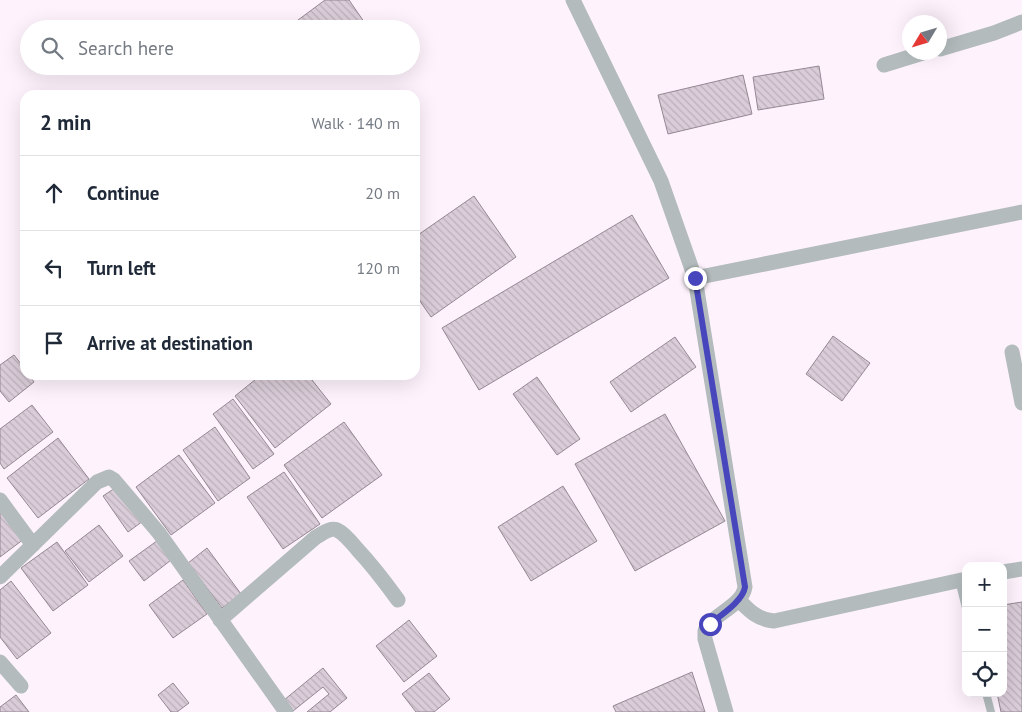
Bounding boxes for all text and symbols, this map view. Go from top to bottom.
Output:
north arrow [902,15,947,60]
search box [20,20,420,75]
icon: search [38,34,66,62]
text: Search here [78,36,174,60]
text: 2 min [40,109,91,136]
text: Walk · 140 m [311,113,400,133]
icon: ahead [40,179,68,207]
text: Continue [87,181,159,205]
text: 20 m [365,183,400,203]
icon: left [40,254,68,282]
text: Turn left [87,256,156,280]
text: 120 m [357,258,400,278]
route end [684,267,707,290]
icon: arrive [40,329,68,357]
text: Arrive at destination [87,331,253,355]
map controls [962,562,1007,697]
button: + [962,562,1007,607]
button: − [962,607,1007,652]
route start [699,613,722,636]
button: locate [962,652,1007,697]

